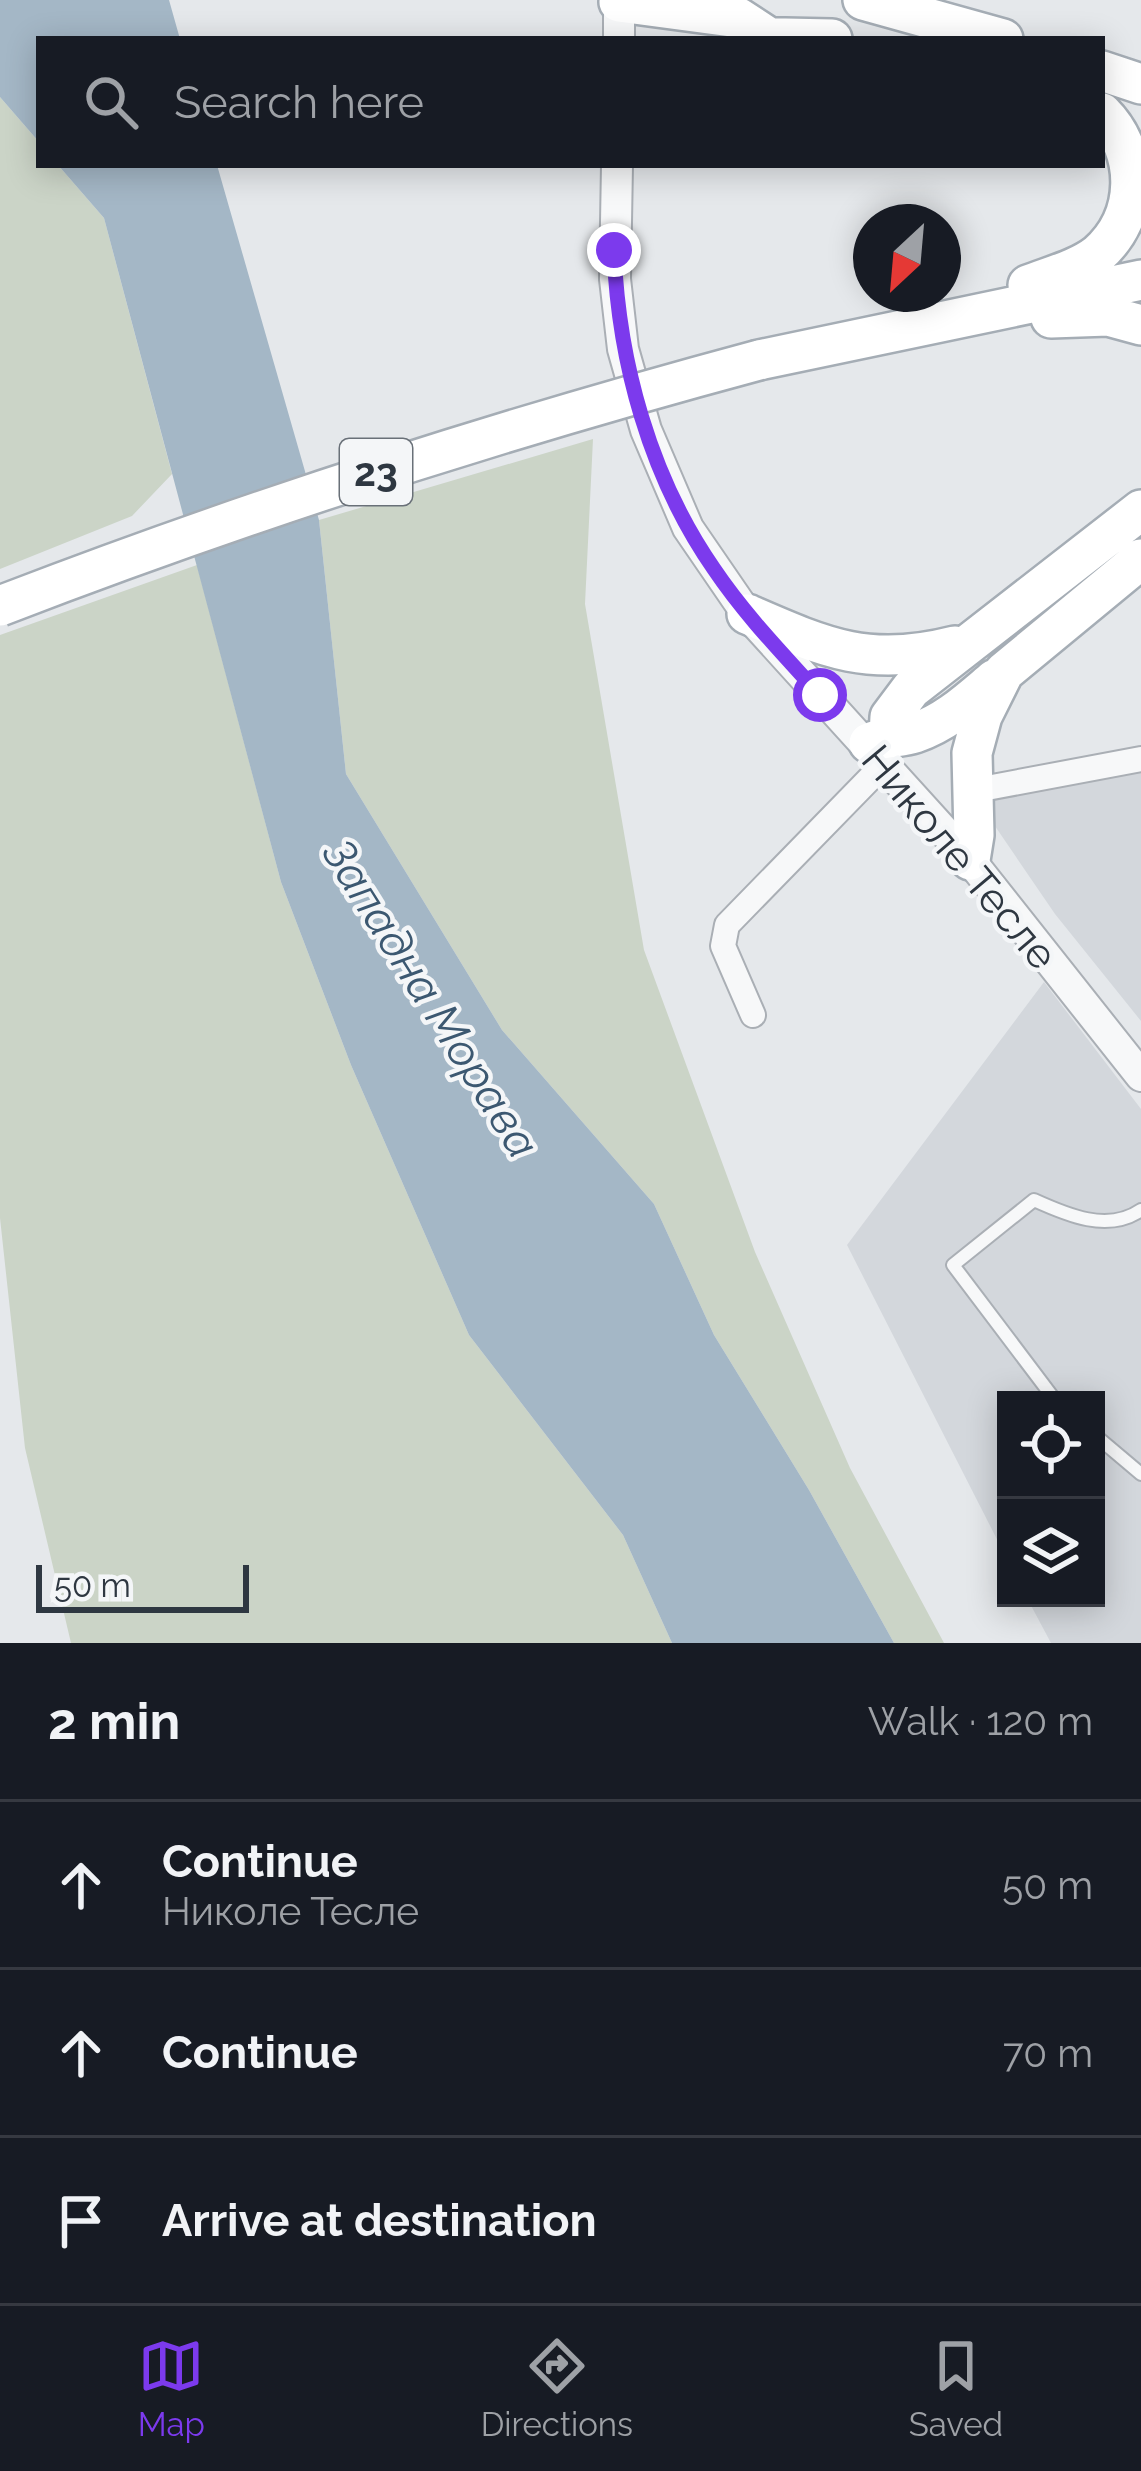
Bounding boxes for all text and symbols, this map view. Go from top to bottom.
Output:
search box [36,36,1105,168]
icon: search [78,69,144,135]
text: Search here [174,76,424,129]
north arrow [853,204,961,312]
route end [587,223,641,277]
road number: 23 [340,439,412,505]
route start [793,668,847,722]
street label: Николе Тесле [852,736,1067,979]
water label: Западна Морава [311,829,550,1167]
map controls [997,1391,1105,1607]
button: locate [997,1391,1105,1499]
button: layers [997,1499,1105,1607]
scale bar [36,1559,249,1612]
text: 50 m [54,1566,131,1605]
text: 2 min [48,1691,180,1751]
text: Walk · 120 m [868,1698,1093,1744]
text: Continue [162,1835,358,1888]
icon: ahead [48,1852,114,1918]
text: 50 m [1002,1862,1093,1908]
text: Николе Тесле [162,1888,419,1934]
icon: ahead [48,2020,114,2086]
text: Continue [162,2026,358,2079]
text: 70 m [1003,2030,1093,2076]
icon: arrive [48,2188,114,2254]
text: Arrive at destination [162,2194,597,2247]
tab: Map [138,2333,205,2444]
tab: Directions [481,2333,633,2444]
tab: Saved [909,2333,1003,2444]

